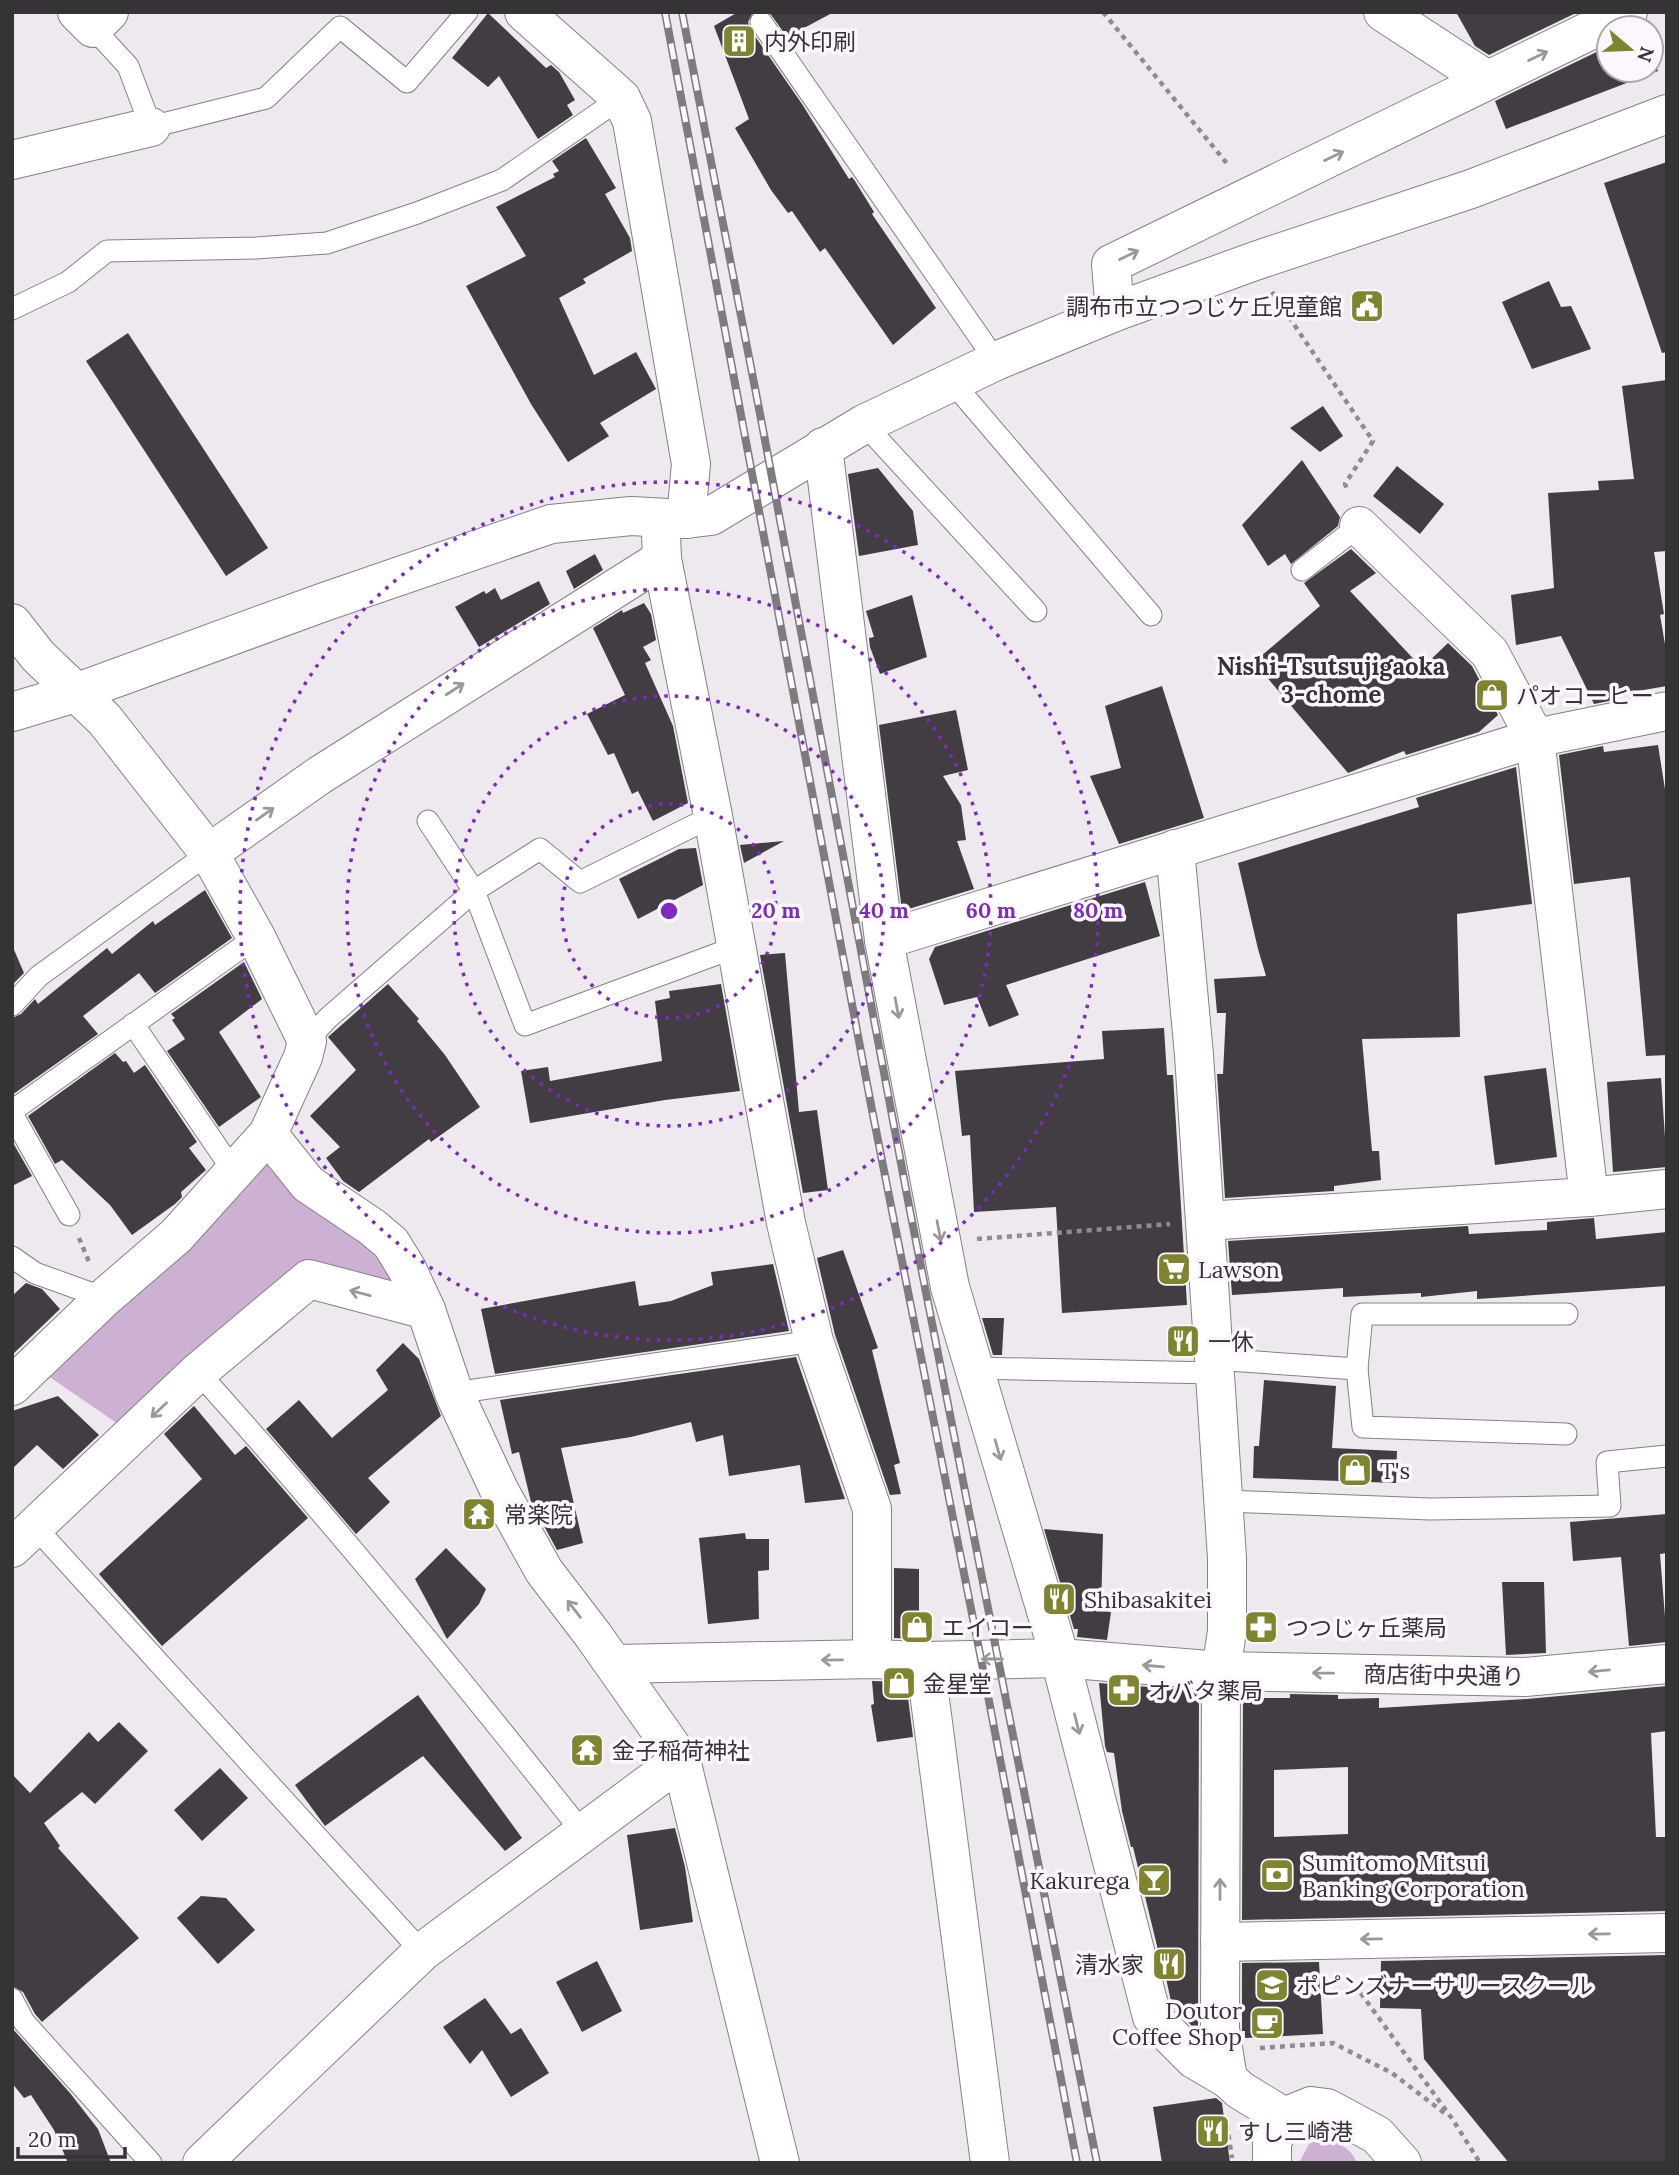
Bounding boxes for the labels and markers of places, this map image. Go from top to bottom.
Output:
building icon: 内外印刷 [720,22,758,60]
place label: 内外印刷 [764,27,856,56]
public building icon: 調布市立つつじケ丘児童館 [1348,287,1386,325]
place label: 調布市立つつじケ丘児童館 [1066,292,1342,321]
shop icon: パオコーヒー [1473,676,1511,714]
place label: パオコーヒー [1516,681,1654,710]
centre of rings [657,899,681,923]
supermarket icon: Lawson [1155,1250,1193,1288]
place label: Lawson [1198,1255,1280,1284]
restaurant icon: 一休 [1164,1322,1202,1360]
place label: 一休 [1208,1327,1254,1356]
shop icon: T's [1336,1451,1374,1489]
place label: T's [1380,1456,1410,1485]
temple icon: 常楽院 [460,1495,498,1533]
place label: 常楽院 [504,1500,573,1529]
restaurant icon: Shibasakitei [1040,1580,1078,1618]
place label: Shibasakitei [1084,1585,1212,1614]
shop icon: エイコー [898,1608,936,1646]
pharmacy icon: つつじヶ丘薬局 [1242,1608,1280,1646]
place label: エイコー [942,1613,1034,1642]
place label: つつじヶ丘薬局 [1286,1613,1447,1642]
shop icon: 金星堂 [880,1664,918,1702]
place label: 金星堂 [923,1669,992,1698]
pharmacy icon: オバタ薬局 [1105,1671,1143,1709]
place label: オバタ薬局 [1148,1676,1263,1705]
temple icon: 金子稲荷神社 [568,1731,606,1769]
place label: 金子稲荷神社 [612,1736,750,1765]
place label: Sumitomo Mitsui Banking Corporation [1302,1848,1525,1903]
bank icon: Sumitomo Mitsui Banking Corporation [1258,1856,1296,1894]
bar icon: Kakurega [1135,1861,1173,1899]
place label: Kakurega [1029,1866,1130,1895]
restaurant icon: 清水家 [1150,1945,1188,1983]
place label: 清水家 [1075,1950,1144,1979]
school or university icon: ポピンズナーサリースクール [1253,1966,1291,2004]
place label: ポピンズナーサリースクール [1296,1971,1593,2000]
place label: Doutor Coffee Shop [1112,1996,1242,2051]
cafe icon: Doutor Coffee Shop [1248,2004,1286,2042]
restaurant icon: すし三崎港 [1194,2112,1232,2150]
place label: すし三崎港 [1238,2117,1353,2146]

